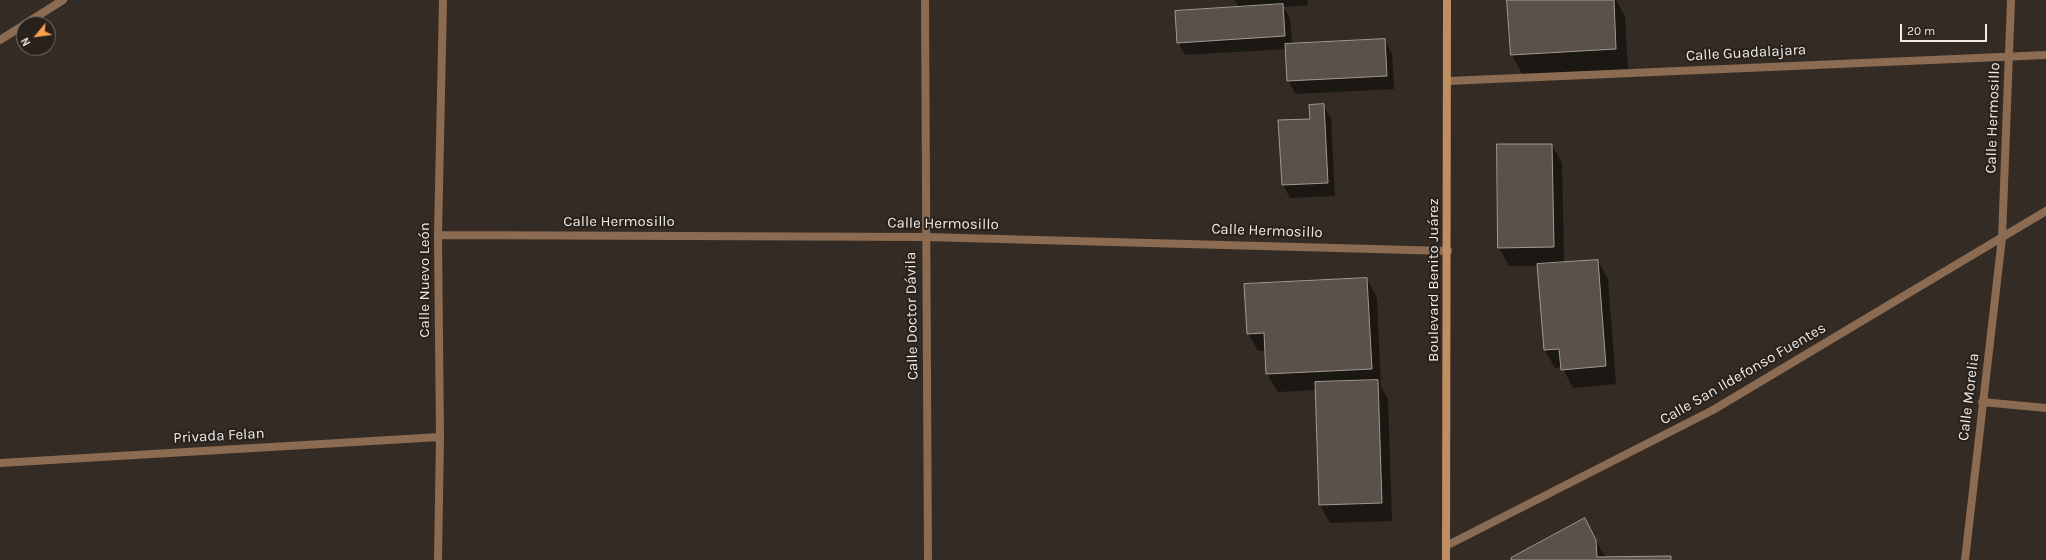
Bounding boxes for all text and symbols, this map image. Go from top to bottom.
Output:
north arrow [16,16,56,56]
scale bar [1902,16,1989,42]
text: 20 m [1907,24,1935,38]
text: N [18,35,34,48]
street label: Calle Guadalajara [1685,41,1807,65]
street label: Calle Hermosillo [1982,62,2004,174]
street label: Boulevard Benito Juárez [1425,198,1443,362]
street label: Calle Hermosillo [563,213,675,231]
street label: Calle Hermosillo [887,214,999,234]
street label: Calle Hermosillo [1211,220,1323,242]
street label: Calle Nuevo León [416,222,434,338]
street label: Calle Doctor Dávila [902,252,922,380]
street label: Calle San Ildefonso Fuentes [1657,319,1829,429]
street label: Calle Morelia [1955,352,1983,442]
street label: Privada Felan [173,425,265,447]

